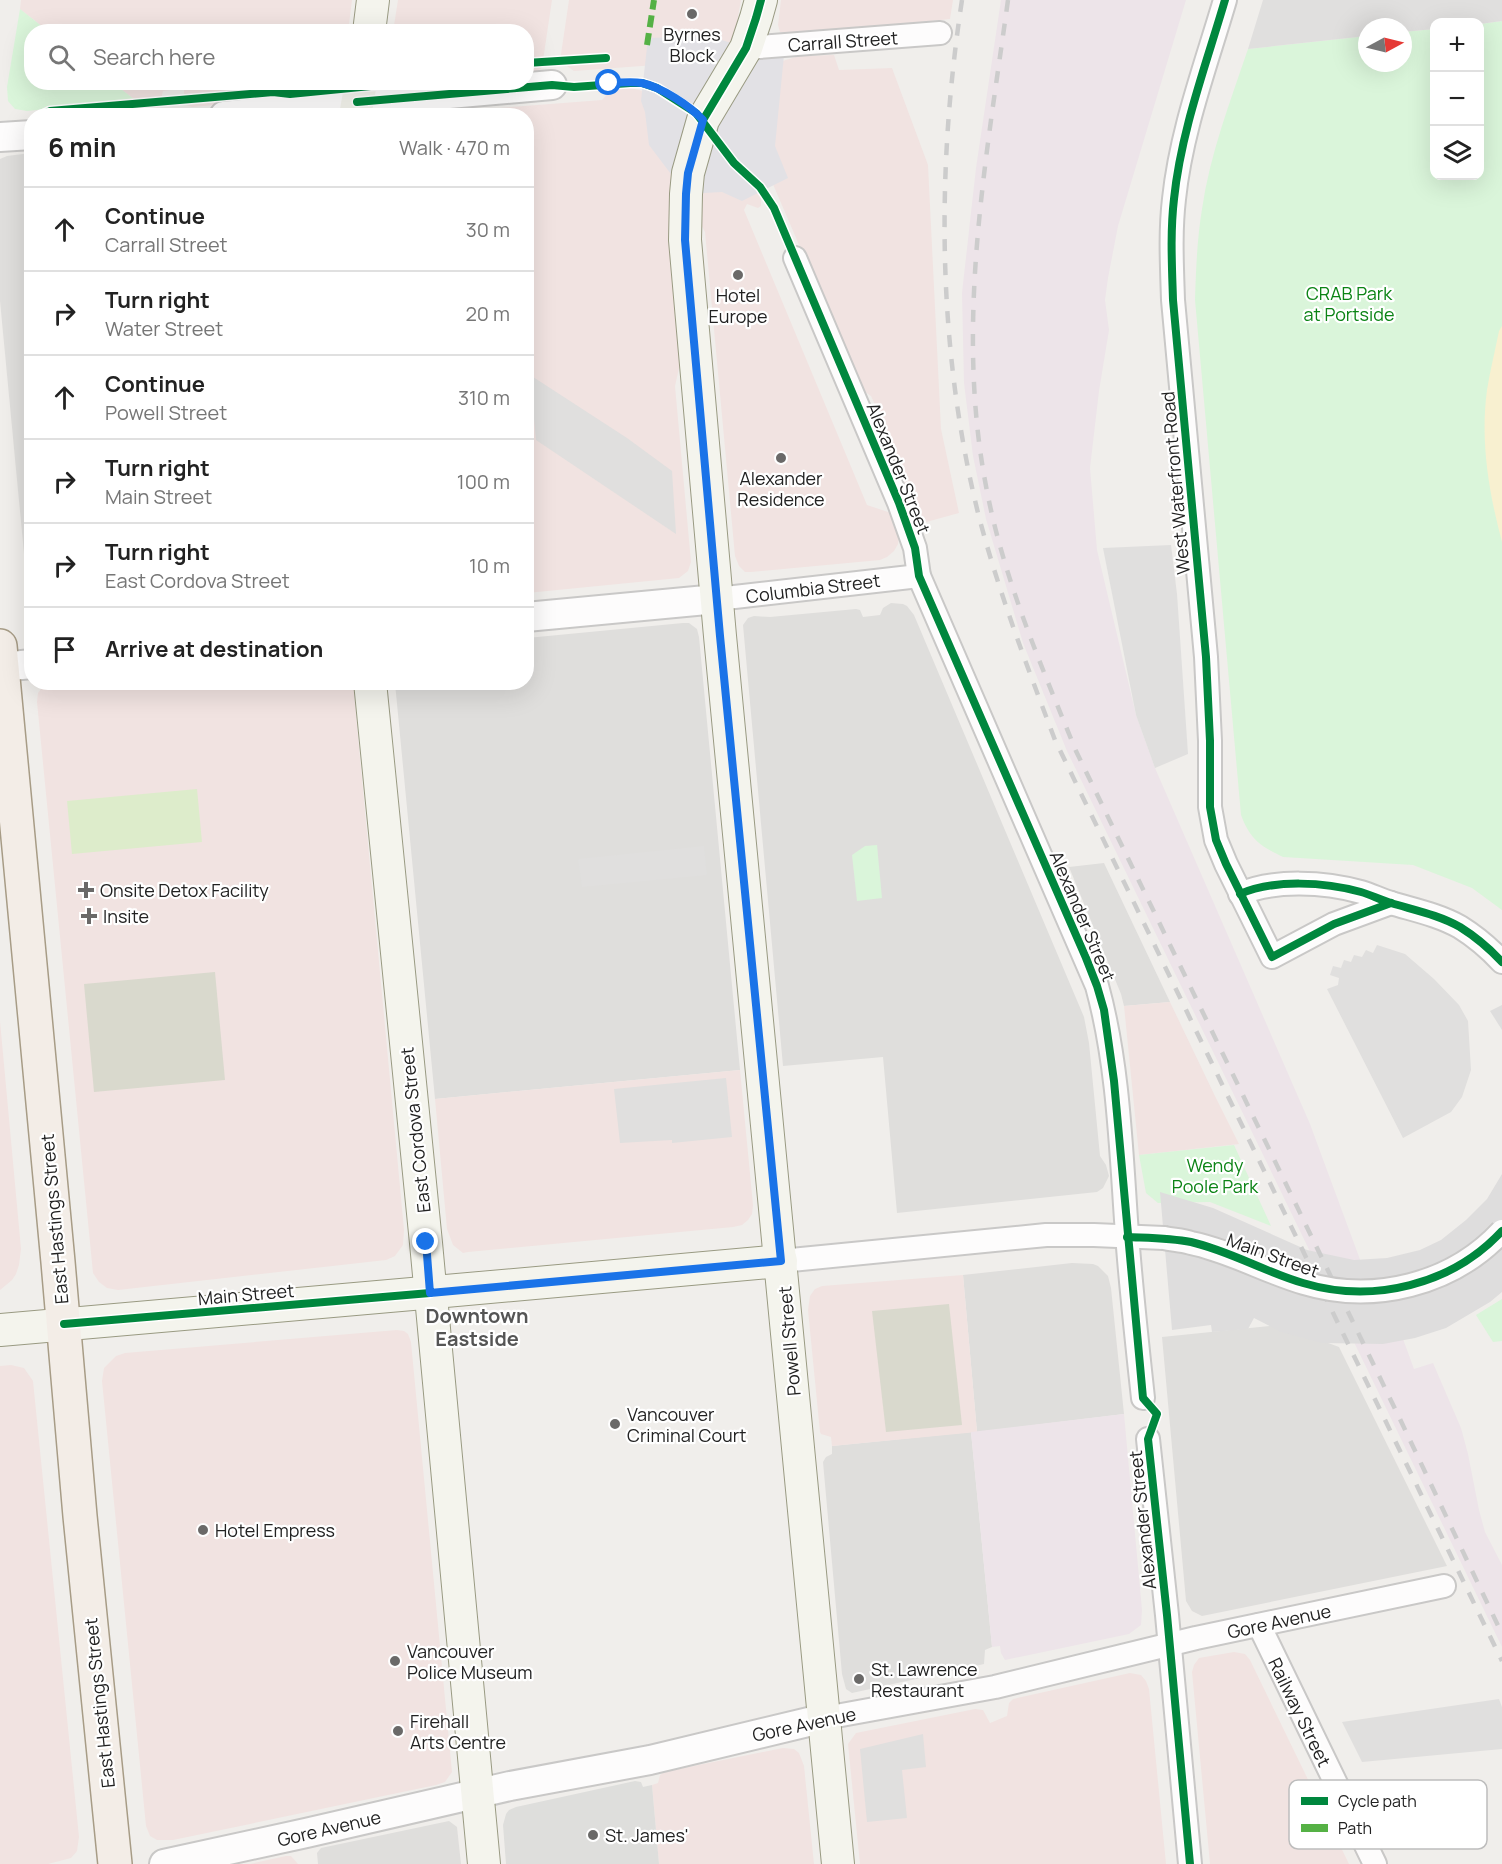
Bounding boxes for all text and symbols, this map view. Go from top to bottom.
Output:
marker: Byrnes Block [685,7,699,21]
north arrow [1358,18,1412,72]
map controls [1430,18,1484,180]
button: + [1430,18,1484,72]
place label: Byrnes Block [663,22,721,67]
search box [24,24,534,90]
street label: Carrall Street [787,25,899,57]
icon: search [45,41,78,74]
text: Search here [93,42,215,72]
route start [595,69,621,95]
button: − [1430,72,1484,126]
button: layers [1430,126,1484,180]
text: 6 min [48,129,116,165]
text: Walk · 470 m [399,134,510,161]
text: Continue [105,201,205,231]
icon: ahead [48,213,81,246]
text: 30 m [466,216,510,243]
text: Carrall Street [105,231,228,258]
marker: Hotel Europe [731,268,745,282]
park label: CRAB Park at Portside [1304,281,1394,326]
place label: Hotel Europe [708,283,768,328]
text: Turn right [105,285,210,315]
icon: right [48,297,81,330]
text: 20 m [465,300,510,327]
text: Water Street [105,315,223,342]
text: Continue [105,369,205,399]
icon: ahead [48,381,81,414]
text: 310 m [458,384,510,411]
street label: West Waterfront Road [1155,390,1195,576]
text: Powell Street [105,399,227,426]
street label: Alexander Street [862,399,936,537]
marker: Alexander Residence [774,451,788,465]
text: Turn right [105,453,210,483]
icon: right [48,465,81,498]
place label: Alexander Residence [737,466,825,511]
text: 100 m [457,468,510,495]
text: Main Street [105,483,212,510]
text: Turn right [105,537,210,567]
icon: right [48,549,81,582]
text: 10 m [469,552,510,579]
text: East Cordova Street [105,567,290,594]
street label: Columbia Street [745,568,881,608]
icon: arrive [48,633,81,666]
text: Arrive at destination [105,634,323,664]
street label: Alexander Street [1045,847,1121,985]
place label: Onsite Detox Facility [100,878,269,902]
marker: Onsite Detox Facility [77,881,95,899]
place label: Insite [103,904,149,928]
marker: Insite [80,907,98,925]
street label: East Cordova Street [394,1046,436,1214]
street label: East Hastings Street [35,1133,73,1305]
park label: Wendy Poole Park [1172,1153,1259,1198]
street label: Main Street [1224,1227,1322,1283]
route end [412,1228,438,1254]
street label: Main Street [197,1278,295,1310]
street label: Powell Street [772,1285,806,1397]
district label: Downtown Eastside [425,1302,529,1352]
place label: Vancouver Criminal Court [627,1402,746,1447]
marker: Vancouver Criminal Court [608,1417,622,1431]
street label: Alexander Street [1123,1449,1161,1591]
place label: Hotel Empress [215,1518,335,1542]
marker: Hotel Empress [196,1523,210,1537]
street label: Gore Avenue [1225,1598,1333,1644]
street label: East Hastings Street [78,1617,120,1789]
place label: Vancouver Police Museum [407,1639,532,1684]
marker: Vancouver Police Museum [388,1654,402,1668]
street label: Railway Street [1263,1654,1337,1770]
place label: St. Lawrence Restaurant [871,1657,978,1702]
marker: St. Lawrence Restaurant [852,1672,866,1686]
street label: Gore Avenue [750,1701,858,1747]
place label: Firehall Arts Centre [410,1709,506,1754]
marker: Firehall Arts Centre [391,1724,405,1738]
legend [1289,1780,1487,1849]
text: Cycle path [1338,1790,1417,1812]
street label: Gore Avenue [275,1804,383,1852]
text: Path [1338,1817,1372,1839]
place label: St. James' [605,1823,688,1847]
marker: St. James' [586,1828,600,1842]

